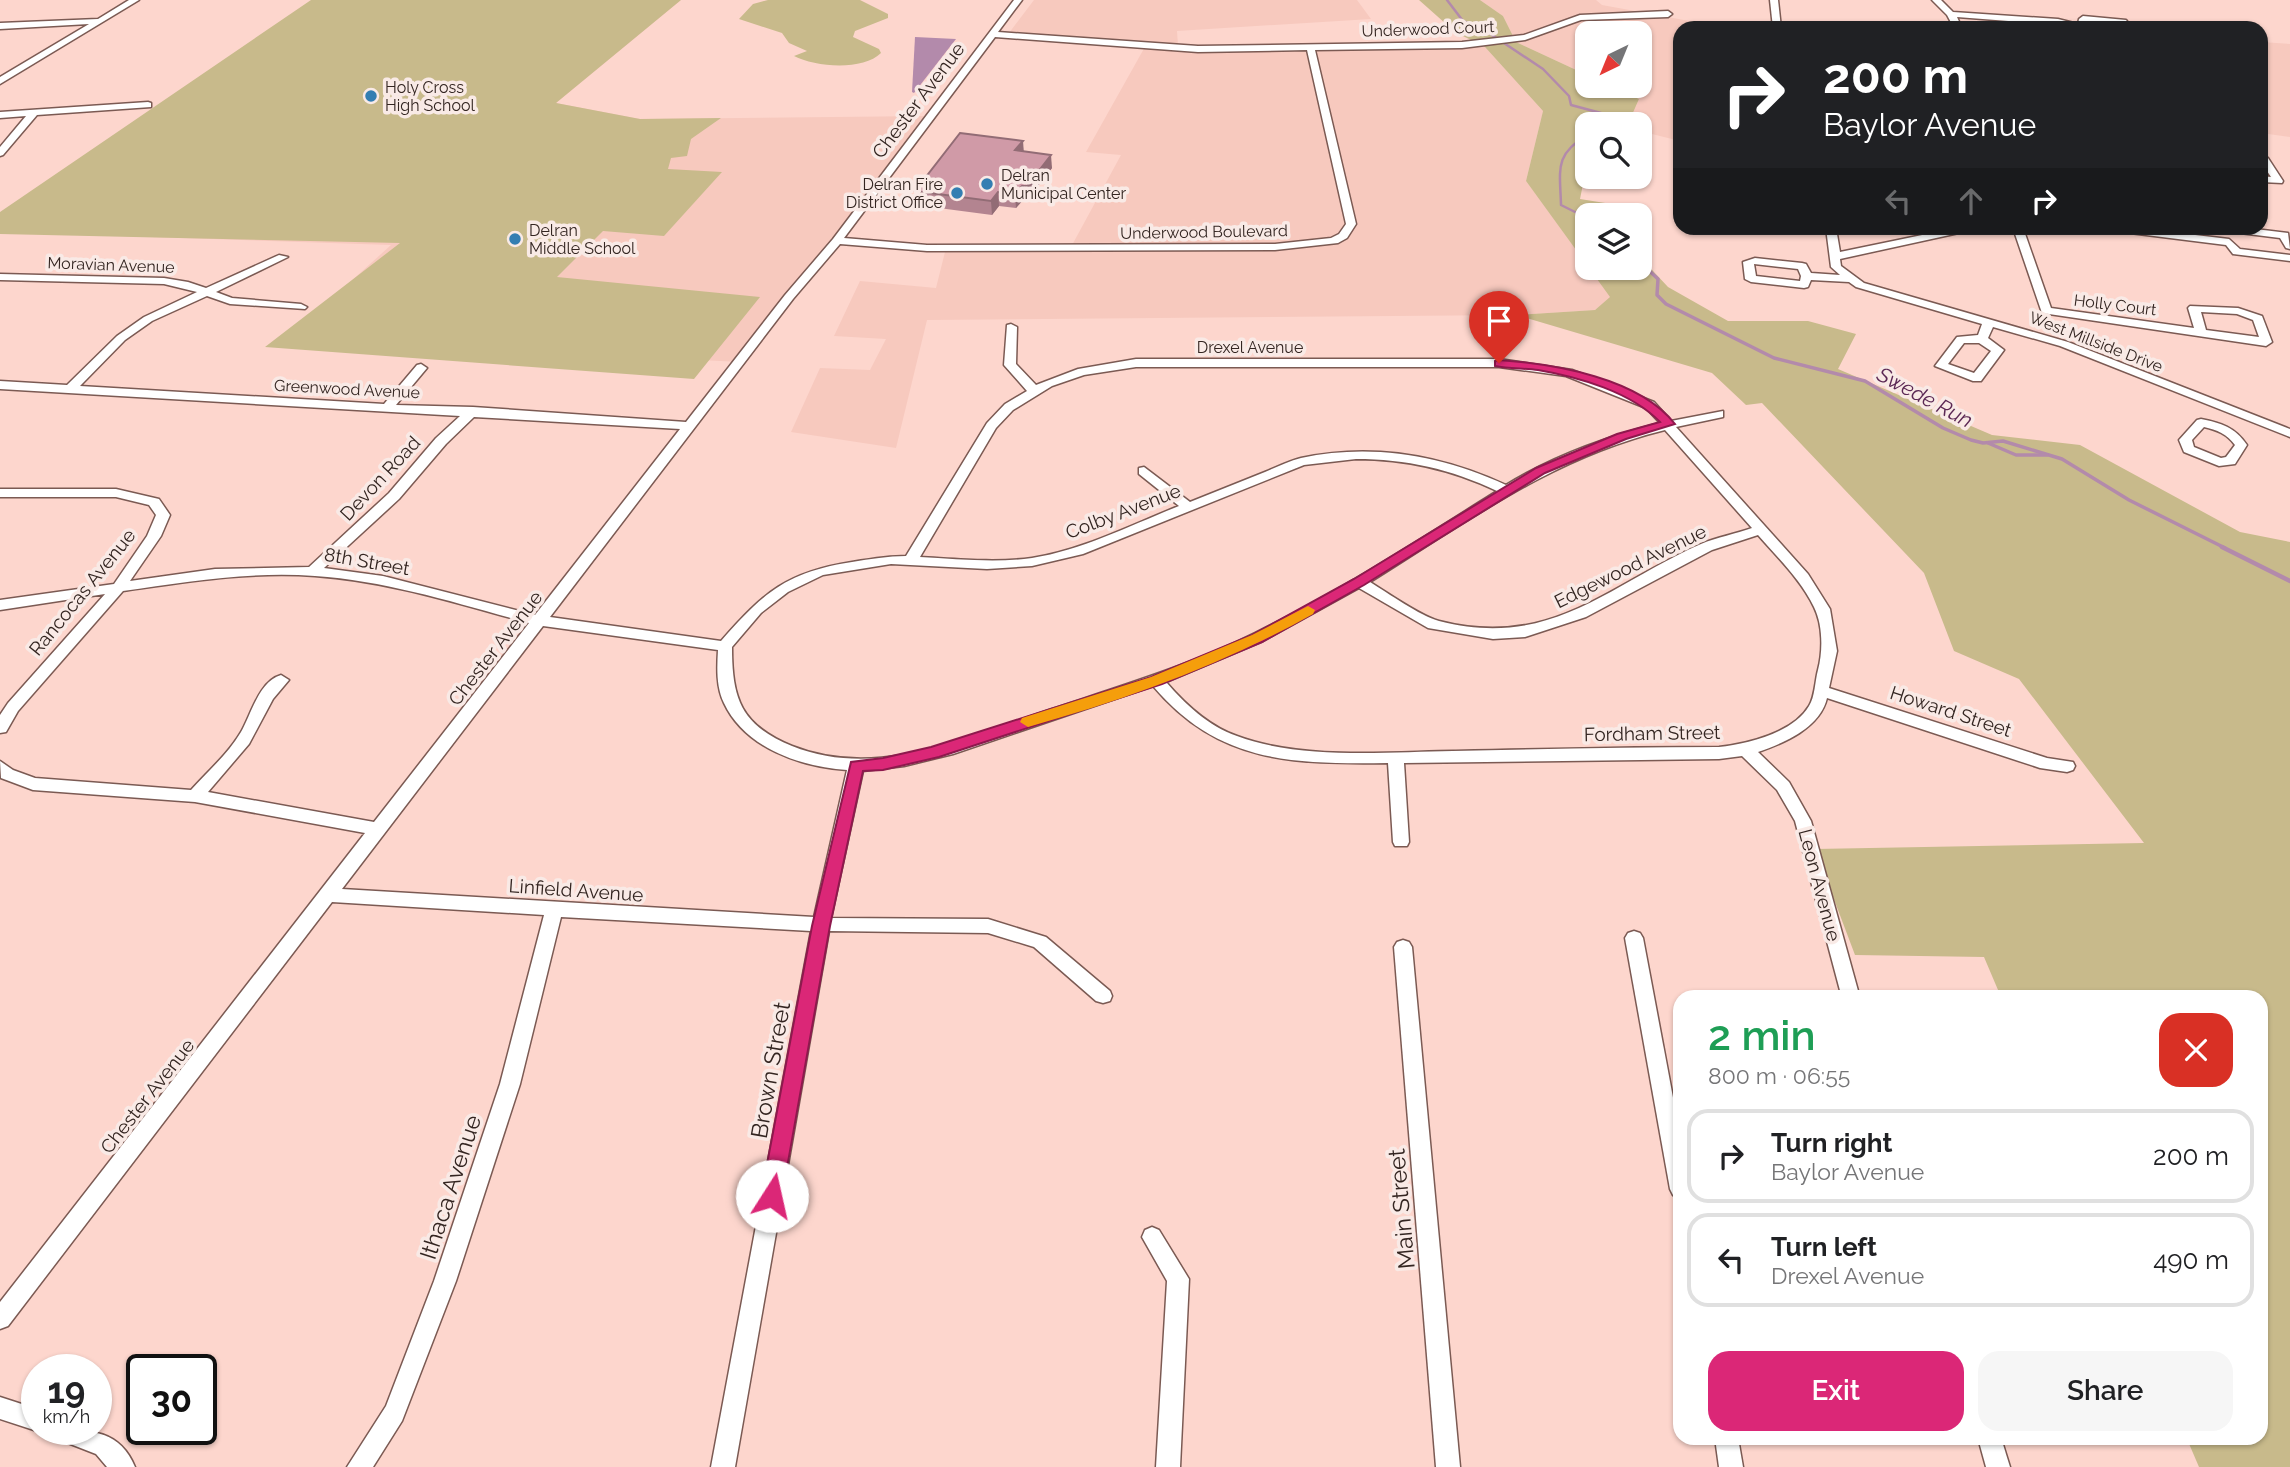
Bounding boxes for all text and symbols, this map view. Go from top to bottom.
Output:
street label: Underwood Court [1361,17,1495,41]
north arrow [1575,21,1652,98]
map controls [1575,21,1652,280]
street label: Chester Avenue [867,38,969,162]
text: 200 m [1823,47,1968,104]
icon: right [1708,49,1799,140]
place label: Holy Cross High School [385,78,475,115]
marker: Holy Cross High School [363,88,379,104]
text: Baylor Avenue [1823,106,2036,143]
button: search [1575,112,1652,189]
place label: Delran Municipal Center [1001,166,1126,203]
place label: Delran Fire District Office [846,175,943,212]
marker: Delran Municipal Center [979,176,995,192]
icon: left [1879,182,1917,220]
icon: ahead [1952,182,1990,220]
icon: right [2025,182,2063,220]
marker: Delran Fire District Office [949,185,965,201]
button: layers [1575,203,1652,280]
place label: Delran Middle School [529,221,636,258]
street label: Underwood Boulevard [1120,221,1288,243]
marker: Delran Middle School [507,231,523,247]
street label: Moravian Avenue [47,253,175,277]
pin [1469,291,1529,363]
street label: Holly Court [2073,291,2158,320]
icon: arrive [1480,302,1518,340]
street label: West Millside Drive [2027,308,2165,376]
street label: Drexel Avenue [1197,338,1303,357]
water label: Swede Run [1872,361,1977,433]
street label: Greenwood Avenue [274,376,420,402]
street label: Devon Road [335,431,425,525]
street label: Colby Avenue [1062,479,1184,543]
street label: Edgewood Avenue [1550,520,1710,612]
street label: Rancocas Avenue [24,524,140,660]
street label: 8th Street [323,543,412,579]
street label: Chester Avenue [444,586,546,710]
street label: Howard Street [1888,681,2015,741]
street label: Fordham Street [1584,721,1721,745]
street label: Leon Avenue [1794,826,1846,944]
street label: Linfield Avenue [508,874,644,906]
street label: Brown Street [745,999,795,1140]
text: 2 min [1708,1011,1816,1060]
button: close [2159,1013,2233,1087]
street label: Chester Avenue [96,1034,198,1158]
text: 800 m · 06:55 [1708,1062,1850,1089]
street label: Ithaca Avenue [414,1111,486,1263]
text: Turn right [1771,1128,1892,1158]
icon: right [1712,1137,1750,1175]
text: 200 m [2153,1141,2229,1171]
street label: Main Street [1382,1147,1420,1270]
text: Baylor Avenue [1771,1158,1924,1185]
position arrow [735,1159,809,1233]
text: Turn left [1771,1232,1877,1262]
icon: left [1712,1241,1750,1279]
text: 490 m [2153,1245,2229,1275]
text: Drexel Avenue [1771,1262,1924,1289]
button: Exit [1708,1351,1964,1431]
button: Share [1978,1351,2233,1431]
speed limit sign: 30 [126,1354,217,1445]
text: 19 [48,1370,85,1411]
text: km/h [43,1406,90,1427]

